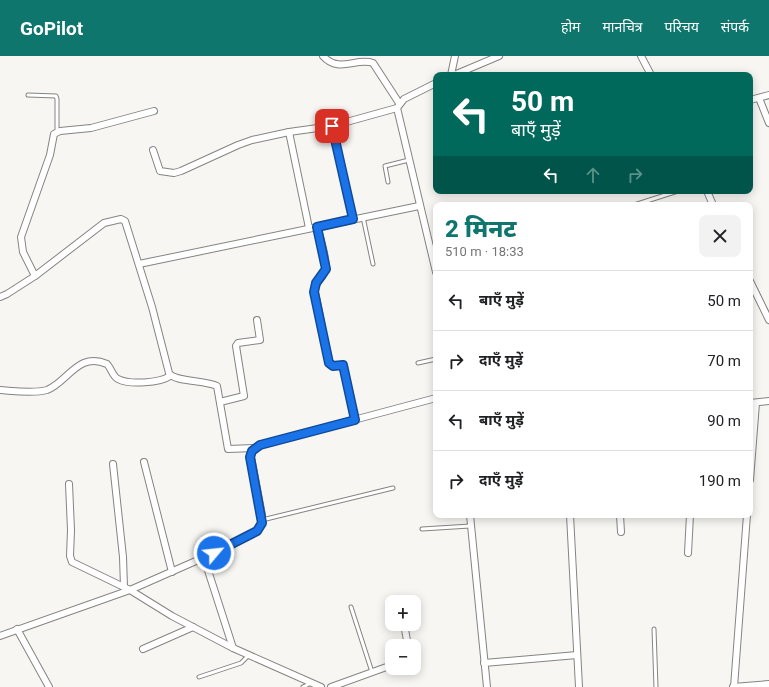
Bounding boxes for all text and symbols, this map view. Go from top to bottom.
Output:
text: GoPilot [20,17,83,40]
text: होम [561,19,580,35]
text: मानचित्र [602,19,643,35]
text: परिचय [665,19,699,35]
text: संपर्क [721,19,749,35]
text: 50 m [511,85,574,118]
icon: left [445,88,497,140]
pin [315,109,349,143]
icon: arrive [321,115,343,137]
text: बाएँ मुड़ें [511,119,561,140]
icon: left [540,164,562,186]
icon: ahead [582,164,604,186]
icon: right [624,164,646,186]
text: 2 मिनट [445,215,517,243]
button: close [699,215,741,257]
text: 510 m · 18:33 [445,244,524,259]
icon: left [445,290,467,312]
text: बाएँ मुड़ें [479,291,524,309]
text: 50 m [707,292,741,310]
icon: right [445,350,467,372]
text: दाएँ मुड़ें [479,351,523,369]
text: 70 m [707,352,741,370]
icon: left [445,410,467,432]
text: बाएँ मुड़ें [479,411,524,429]
text: 90 m [707,412,741,430]
icon: right [445,470,467,492]
text: दाएँ मुड़ें [479,471,523,489]
text: 190 m [699,472,741,490]
position arrow [193,532,235,574]
map controls [385,595,421,675]
button: + [385,595,421,631]
button: − [385,639,421,675]

